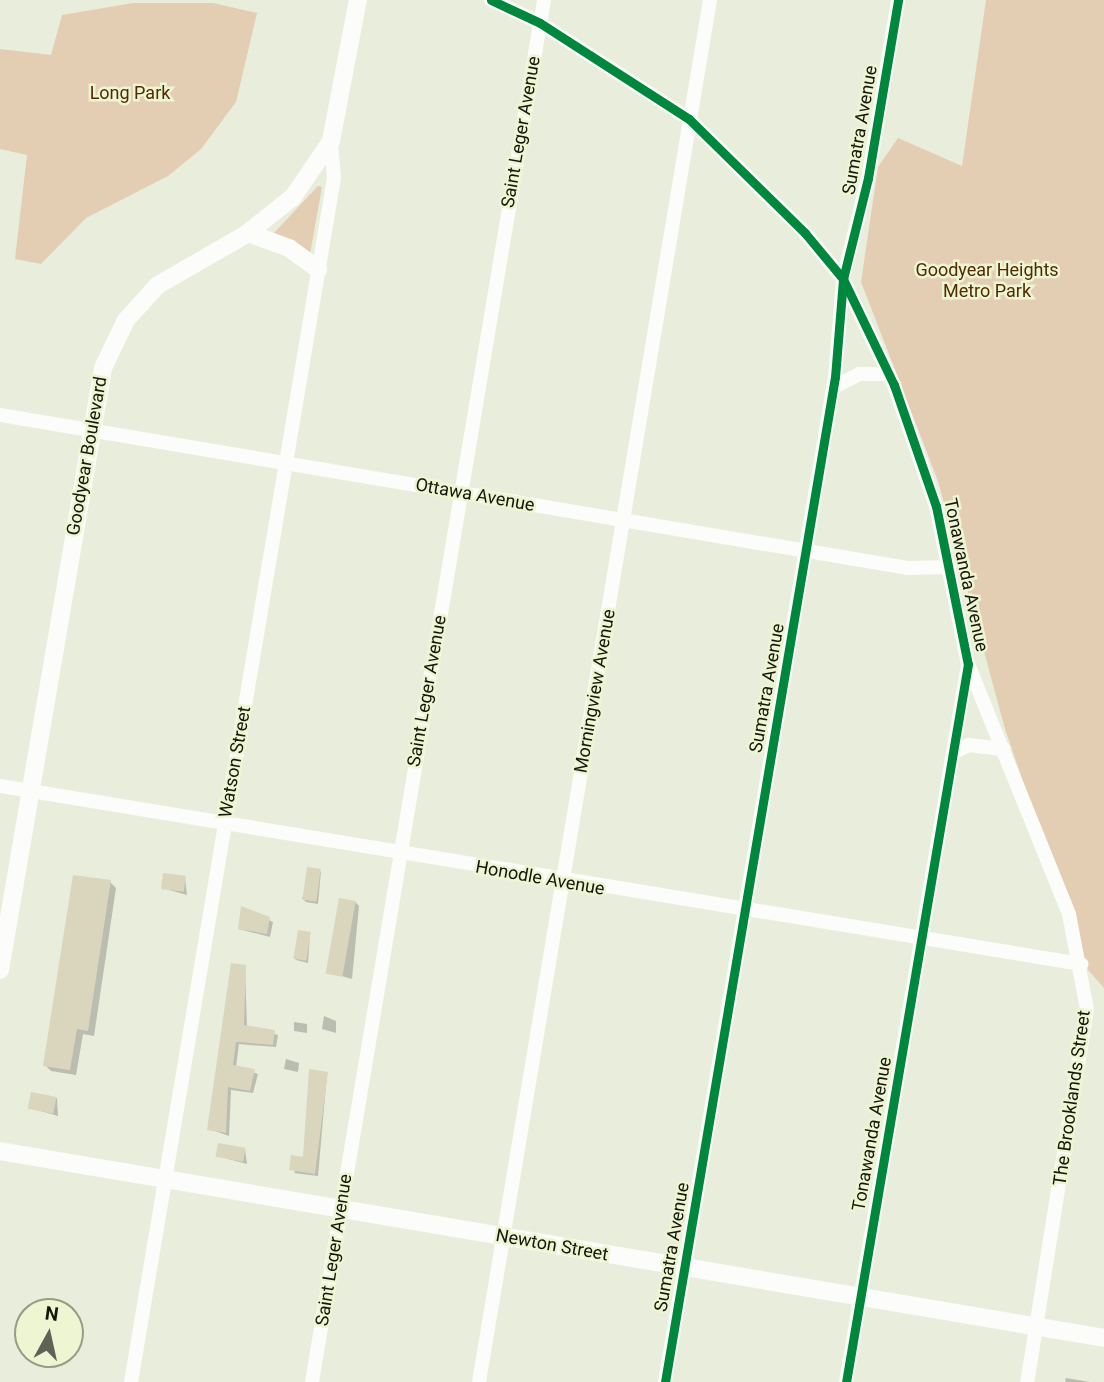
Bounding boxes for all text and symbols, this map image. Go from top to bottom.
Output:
street label: Saint Leger Avenue [497,55,545,209]
street label: Sumatra Avenue [838,64,882,196]
park label: Long Park [90,82,170,104]
park label: Goodyear Heights Metro Park [915,260,1059,302]
street label: Goodyear Boulevard [62,375,112,537]
street label: Ottawa Avenue [414,474,536,516]
street label: Tonawanda Avenue [939,496,993,654]
street label: Morningview Avenue [570,607,620,775]
street label: Saint Leger Avenue [403,614,451,768]
street label: Sumatra Avenue [745,622,789,754]
street label: Watson Street [215,705,255,819]
street label: Honodle Avenue [474,856,606,900]
street label: The Brooklands Street [1049,1009,1095,1187]
street label: Tonawanda Avenue [848,1055,896,1213]
street label: Saint Leger Avenue [311,1173,357,1327]
street label: Sumatra Avenue [650,1181,694,1313]
street label: Newton Street [494,1224,610,1266]
north arrow [14,1298,84,1368]
text: N [43,1301,60,1326]

